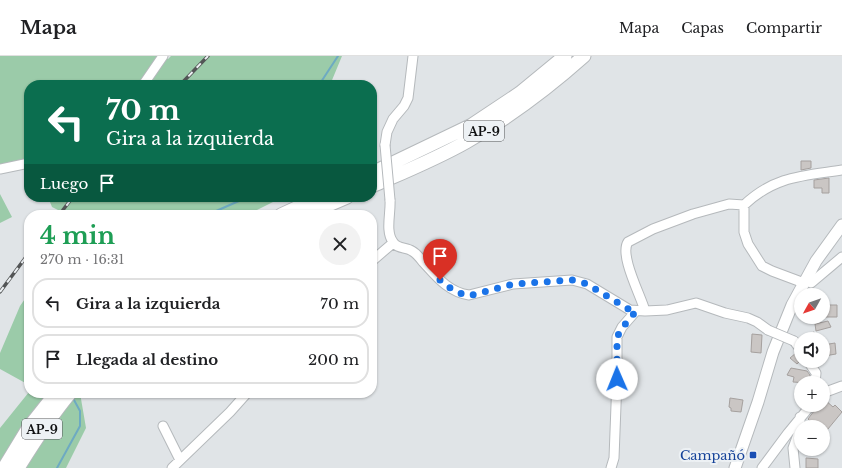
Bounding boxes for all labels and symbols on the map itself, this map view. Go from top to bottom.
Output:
road number: AP-9 [464,121,504,141]
pin [423,239,457,280]
north arrow [794,288,830,324]
position arrow [596,358,638,400]
road number: AP-9 [22,419,62,439]
place label: Campañó [680,447,745,464]
marker: Campañó [748,450,758,460]

